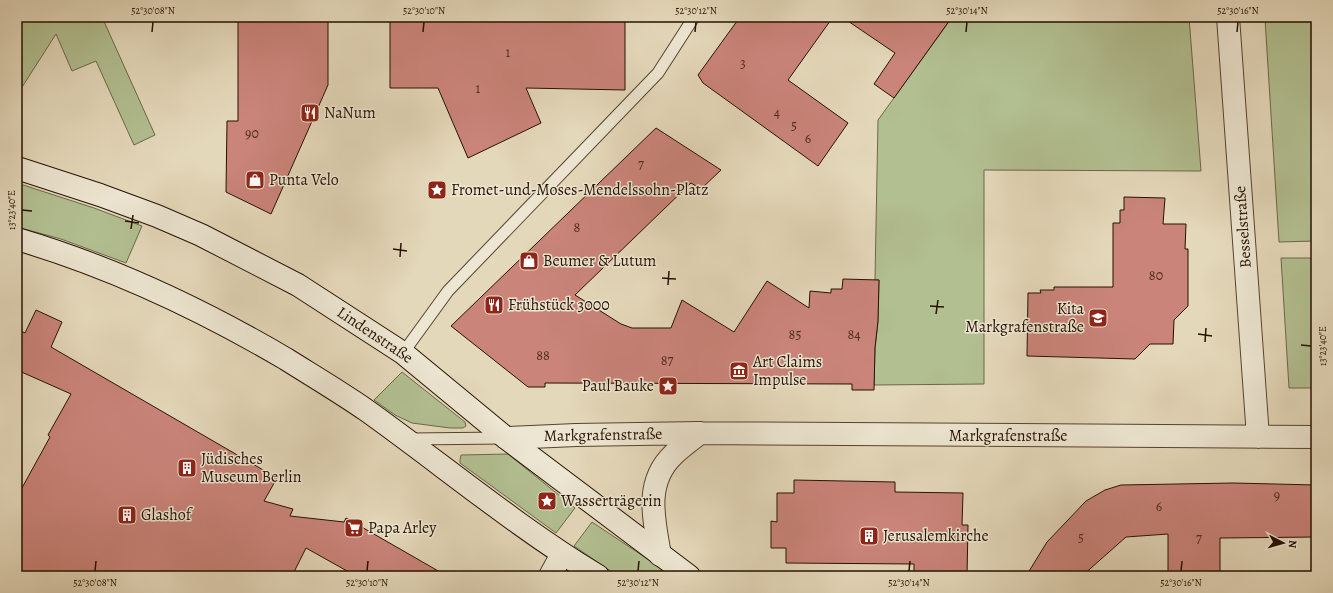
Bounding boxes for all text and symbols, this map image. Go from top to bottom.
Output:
text: 52°30'08"N [131,4,175,17]
text: 52°30'10"N [403,4,445,17]
text: 52°30'12"N [675,4,717,17]
text: 52°30'14"N [946,4,988,17]
text: 52°30'16"N [1217,4,1259,17]
house number: 1 [506,43,511,62]
house number: 3 [740,54,746,73]
house number: 1 [476,79,481,98]
restaurant icon: NaNum [299,102,321,124]
place label: NaNum [324,102,376,124]
house number: 4 [774,103,780,122]
house number: 5 [791,116,797,135]
house number: 90 [245,124,259,143]
house number: 6 [805,129,811,148]
house number: 7 [638,155,644,174]
shop icon: Punta Velo [244,169,266,191]
place label: Punta Velo [269,169,339,191]
place icon: Fromet-und-Moses-Mendelssohn-Platz [426,179,448,201]
place label: Fromet-und-Moses-Mendelssohn-Platz [451,179,709,201]
street label: Besselstraße [1229,185,1257,269]
text: 13°23'40"E [5,190,18,230]
house number: 8 [574,218,581,237]
shop icon: Beumer & Lutum [518,250,540,272]
place label: Beumer & Lutum [543,250,656,272]
house number: 80 [1149,266,1163,285]
restaurant icon: Frühstück 3000 [483,294,505,316]
place label: Frühstück 3000 [508,294,610,316]
place label: Kita Markgrafenstraße [965,298,1085,338]
street label: Lindenstraße [333,301,417,369]
school or university icon: Kita Markgrafenstraße [1087,307,1109,329]
house number: 85 [789,325,801,344]
house number: 84 [847,325,861,344]
text: 13°23'40"E [1316,326,1329,366]
house number: 88 [536,346,550,365]
house number: 87 [661,351,673,370]
place label: Art Claims Impulse [752,351,822,391]
museum icon: Art Claims Impulse [728,360,750,382]
place label: Paul Bauke [582,375,654,397]
place icon: Paul Bauke [657,375,679,397]
street label: Markgrafenstraße [543,423,663,447]
street label: Markgrafenstraße [949,425,1067,447]
place label: Jüdisches Museum Berlin [201,448,302,488]
building icon: Jüdisches Museum Berlin [176,457,198,479]
house number: 9 [1274,486,1280,505]
place icon: Wasserträgerin [536,490,558,512]
place label: Wasserträgerin [560,490,662,512]
house number: 6 [1156,497,1162,516]
building icon: Glashof [116,504,138,526]
place label: Glashof [141,504,194,526]
supermarket icon: Papa Arley [343,517,365,539]
place label: Papa Arley [368,517,437,539]
north arrow [1263,523,1303,563]
building icon: Jerusalemkirche [858,525,880,547]
place label: Jerusalemkirche [883,525,989,547]
house number: 5 [1078,528,1084,547]
house number: 7 [1196,529,1202,548]
text: N [1285,539,1300,549]
text: 52°30'08"N [73,576,117,589]
text: 52°30'10"N [346,576,388,589]
text: 52°30'12"N [617,576,659,589]
text: 52°30'14"N [888,576,930,589]
text: 52°30'16"N [1160,576,1202,589]

